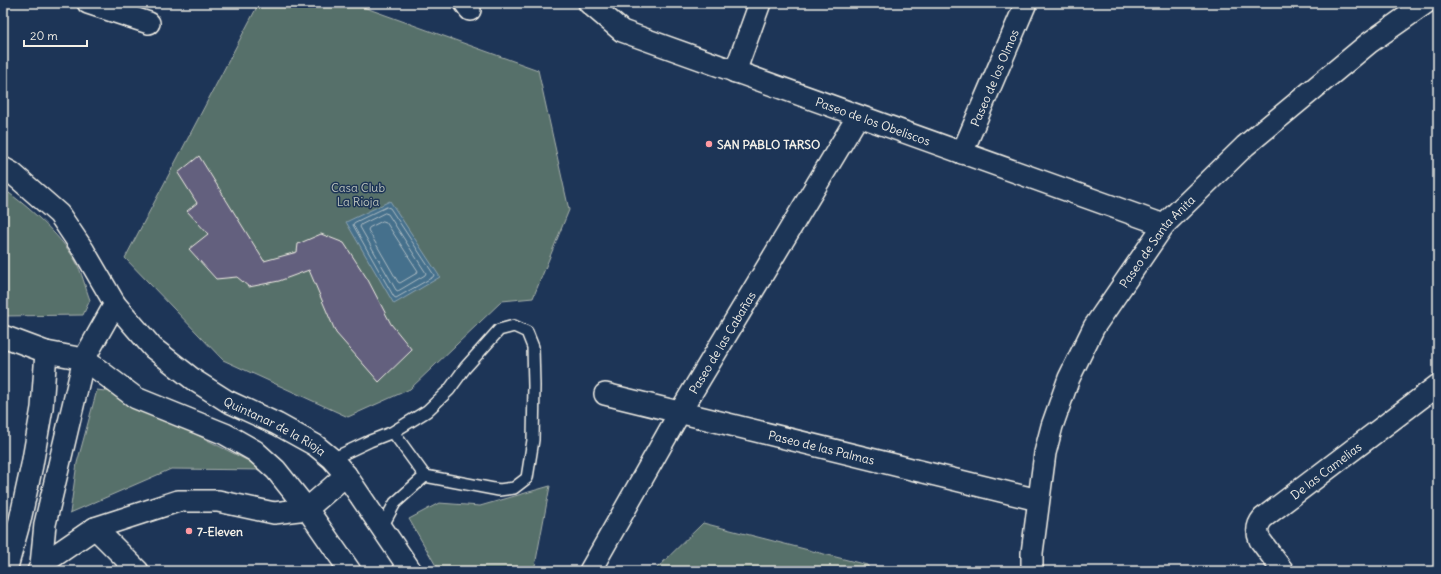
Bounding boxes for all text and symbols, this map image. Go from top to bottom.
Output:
scale bar [24,22,87,48]
street label: Paseo de los Olmos [967,27,1022,128]
text: 20 m [30,28,58,43]
street label: Paseo de los Obeliscos [814,93,933,148]
place label: SAN PABLO TARSO [717,137,820,152]
marker: SAN PABLO TARSO [704,139,714,149]
park label: Casa Club La Rioja [331,180,385,209]
street label: Paseo de Santa Anita [1116,192,1198,290]
street label: Paseo de las Cabañas [685,288,758,396]
street label: Quintanar de la Rioja [221,393,329,459]
street label: Paseo de las Palmas [767,427,876,467]
street label: De las Camelias [1287,439,1364,502]
place label: 7-Eleven [197,524,243,539]
marker: 7-Eleven [184,526,194,536]

